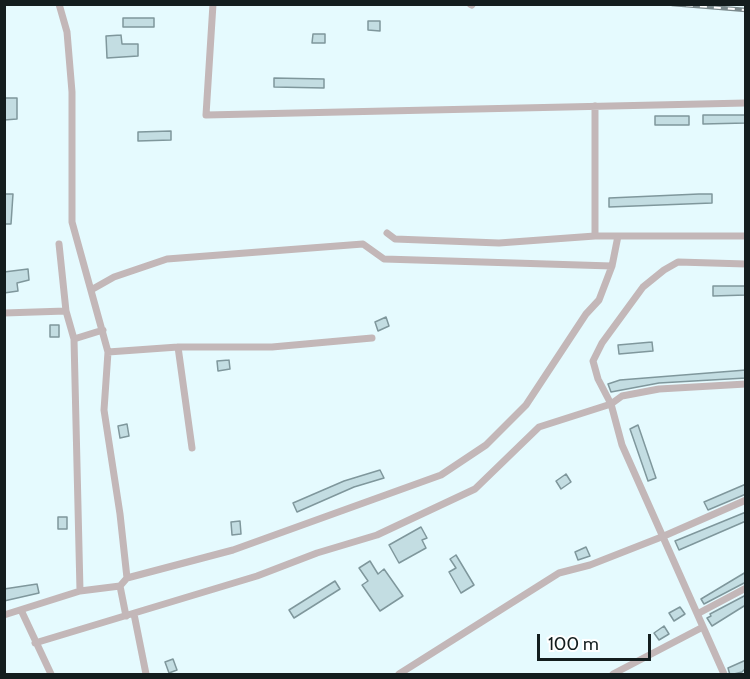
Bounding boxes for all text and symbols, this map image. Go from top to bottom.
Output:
scale bar [540,622,654,660]
text: 100 m [548,633,599,655]

